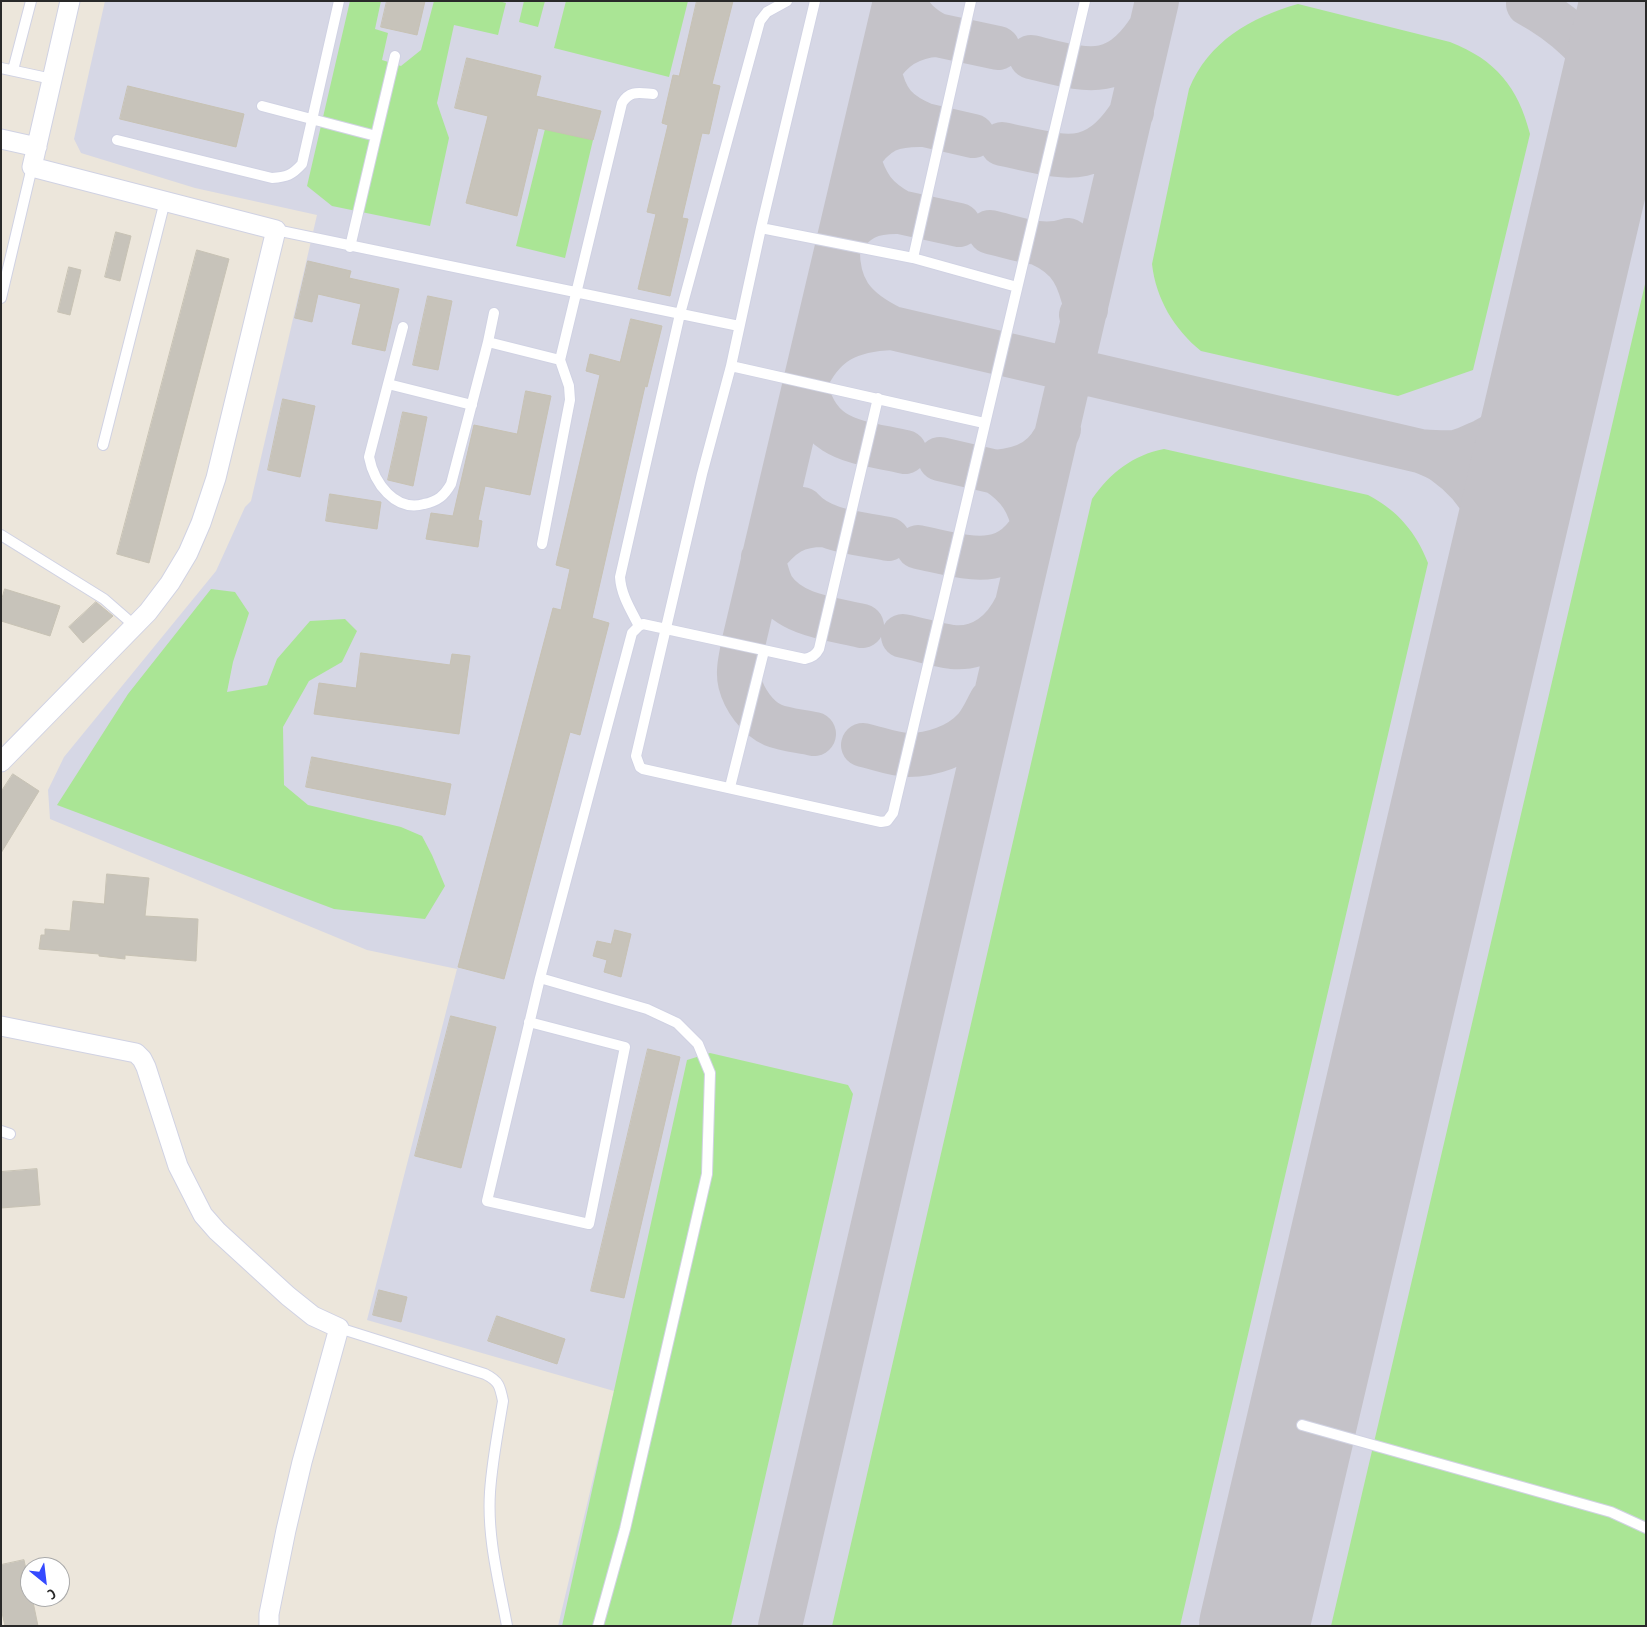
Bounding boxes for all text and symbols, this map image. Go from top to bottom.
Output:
north arrow [20,1557,70,1607]
text: С [45,1585,59,1604]

